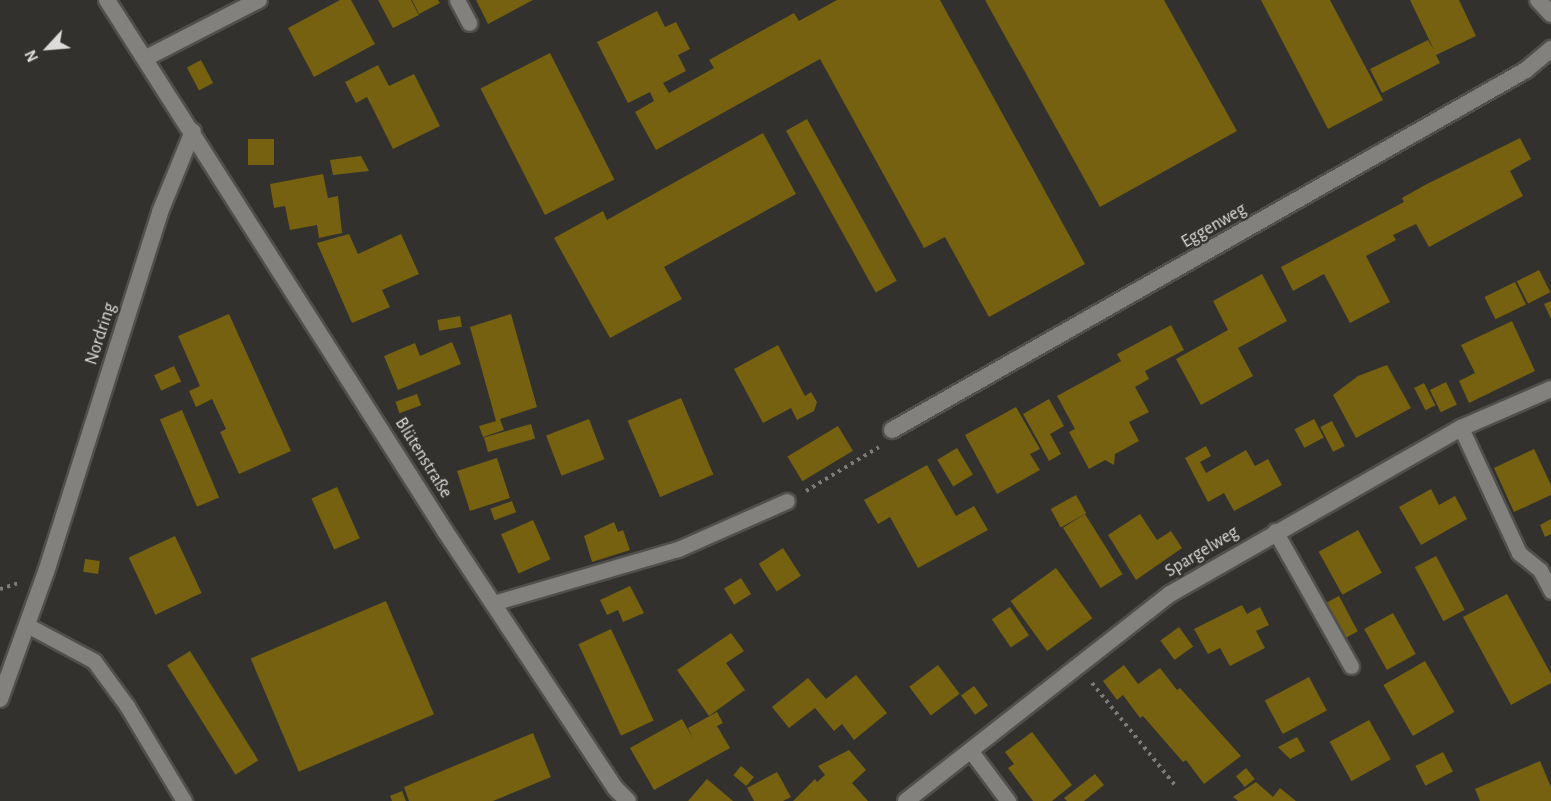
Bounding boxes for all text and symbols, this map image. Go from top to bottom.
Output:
north arrow [18,18,78,78]
text: N [22,47,41,64]
street label: Eggenweg [1178,199,1250,253]
street label: Nordring [81,300,121,368]
street label: Blütenstraße [390,414,456,502]
street label: Spargelweg [1161,522,1243,582]

